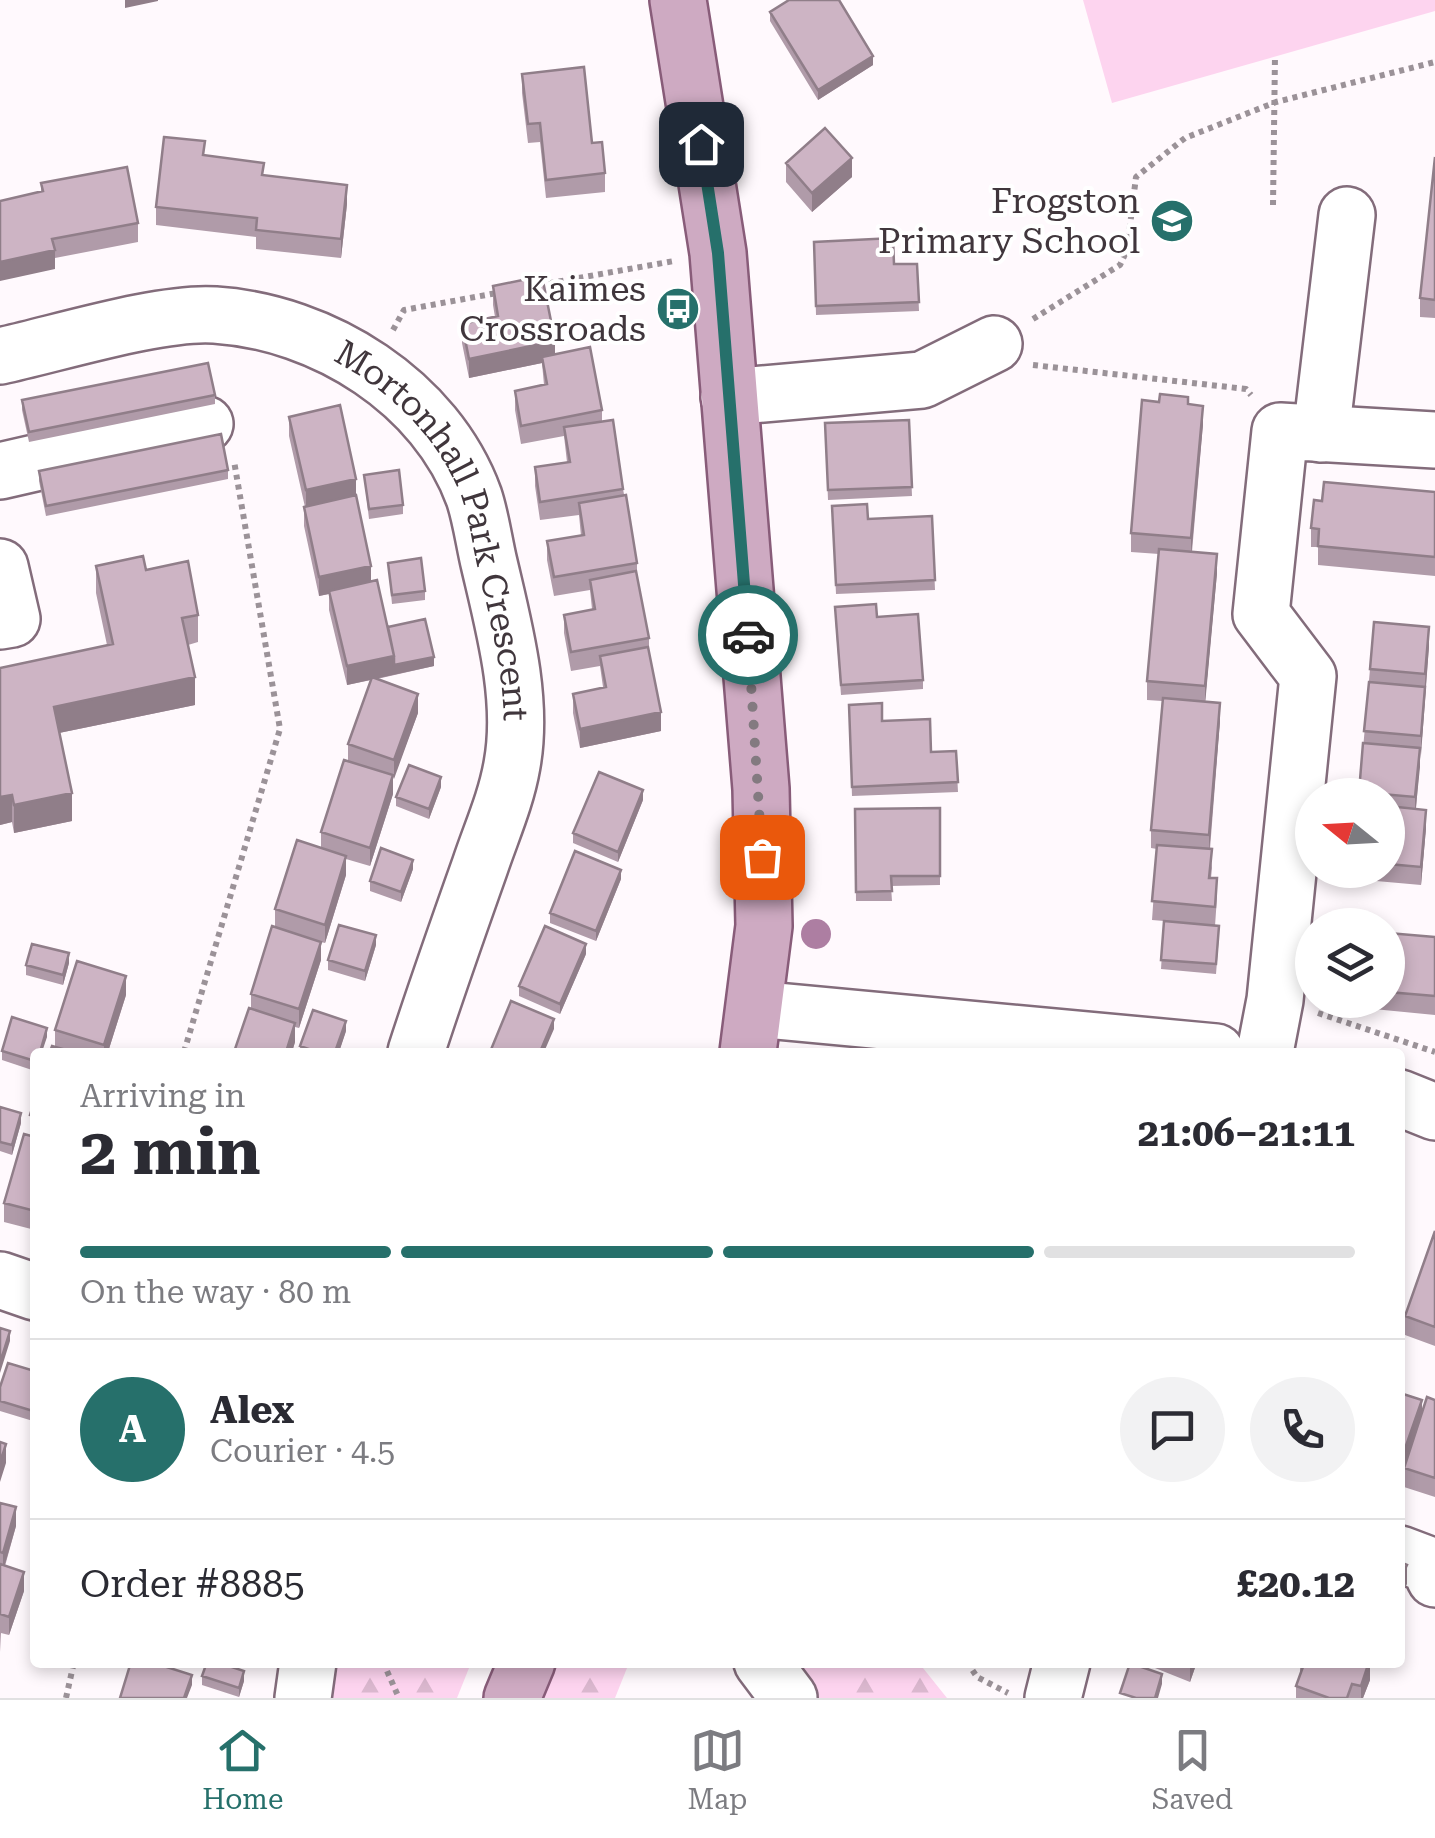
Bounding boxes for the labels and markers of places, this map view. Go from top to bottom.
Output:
pin [659,102,744,187]
place label: Frogston Primary School [878,181,1140,262]
school or university icon: Frogston Primary School [1149,198,1195,244]
place label: Kaimes Crossroads [459,269,646,350]
bus stop icon: Kaimes Crossroads [655,286,701,332]
pin [720,815,805,900]

